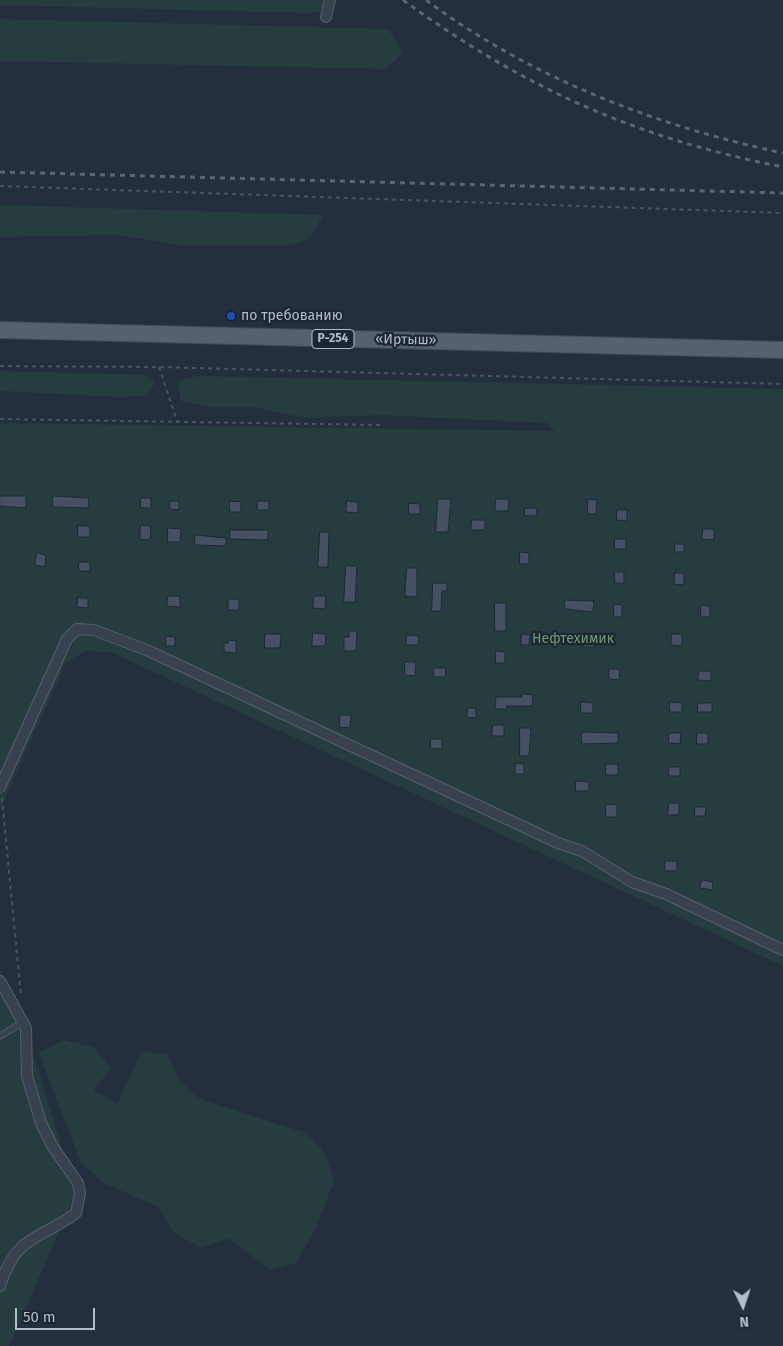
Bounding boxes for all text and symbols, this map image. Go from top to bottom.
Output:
place label: по требованию [241,308,343,324]
marker: по требованию [225,310,237,322]
road number: Р-254 [312,329,354,348]
street label: «Иртыш» [375,331,437,349]
park label: Нефтехимик [532,631,614,647]
north arrow [718,1281,768,1331]
scale bar [18,1298,98,1330]
text: 50 m [23,1308,56,1326]
text: N [739,1313,749,1330]

